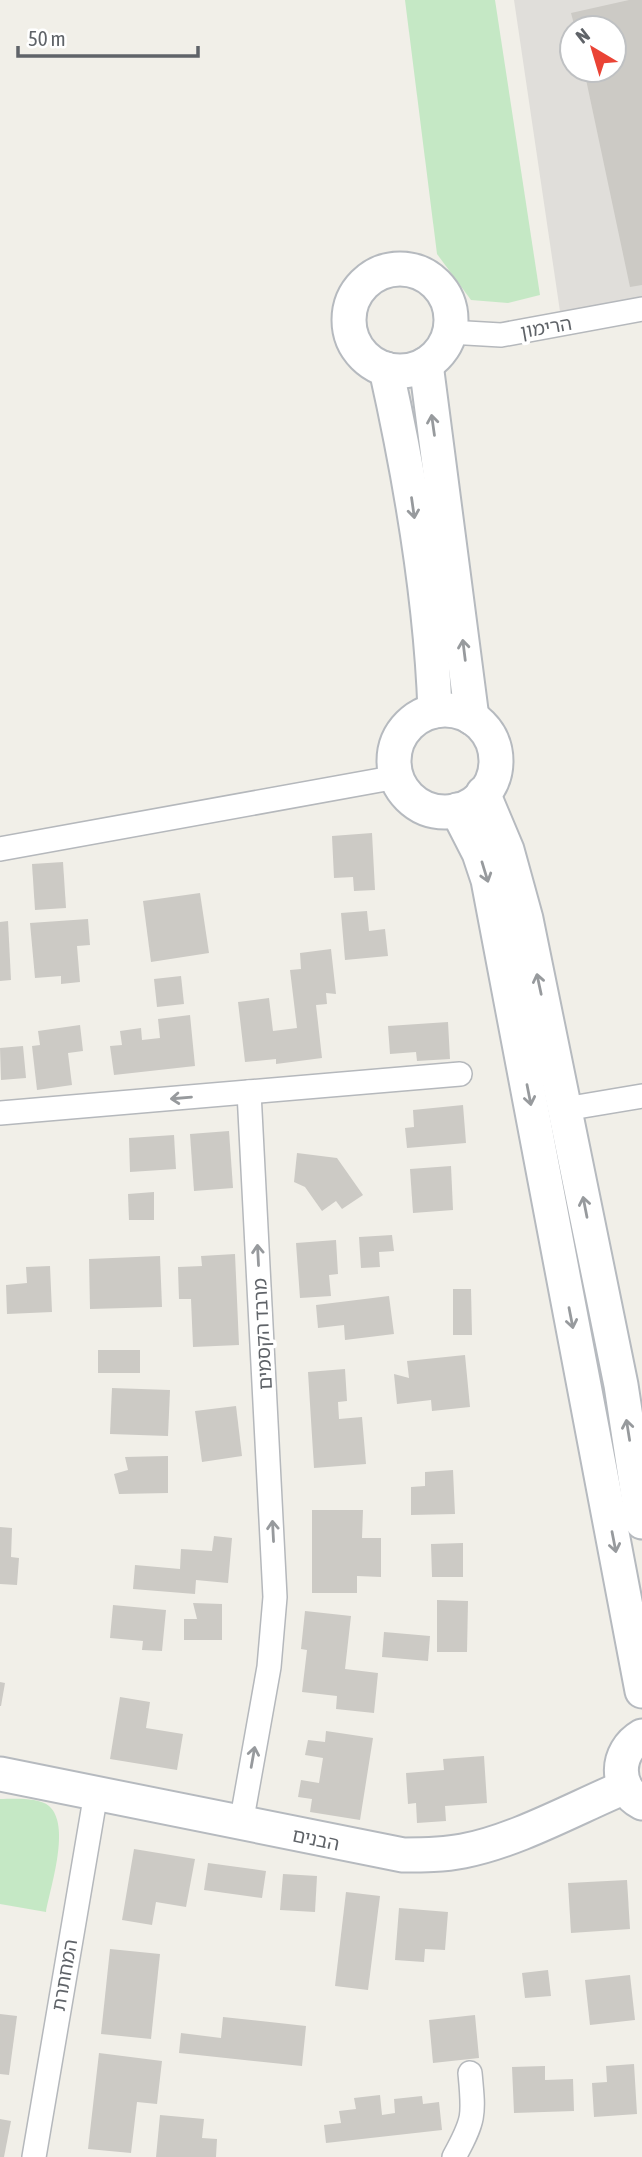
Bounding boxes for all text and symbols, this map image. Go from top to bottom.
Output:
scale bar [18,14,198,58]
north arrow [558,14,628,84]
text: N [571,23,594,48]
text: 50 m [28,26,66,50]
street label: הרימון [519,312,573,342]
one-way arrow [427,414,440,437]
one-way arrow [406,497,419,519]
one-way arrow [457,640,470,662]
one-way arrow [480,860,493,882]
one-way arrow [532,973,546,996]
one-way arrow [523,1083,536,1106]
one-way arrow [170,1091,193,1104]
one-way arrow [577,1196,591,1219]
one-way arrow [251,1243,264,1266]
street label: מרבד הקסמים [248,1278,276,1390]
one-way arrow [565,1306,578,1329]
one-way arrow [621,1419,634,1442]
one-way arrow [266,1520,279,1543]
one-way arrow [607,1530,621,1553]
one-way arrow [247,1746,260,1769]
street label: הבנים [290,1823,342,1855]
street label: המחתרת [47,1937,81,2013]

